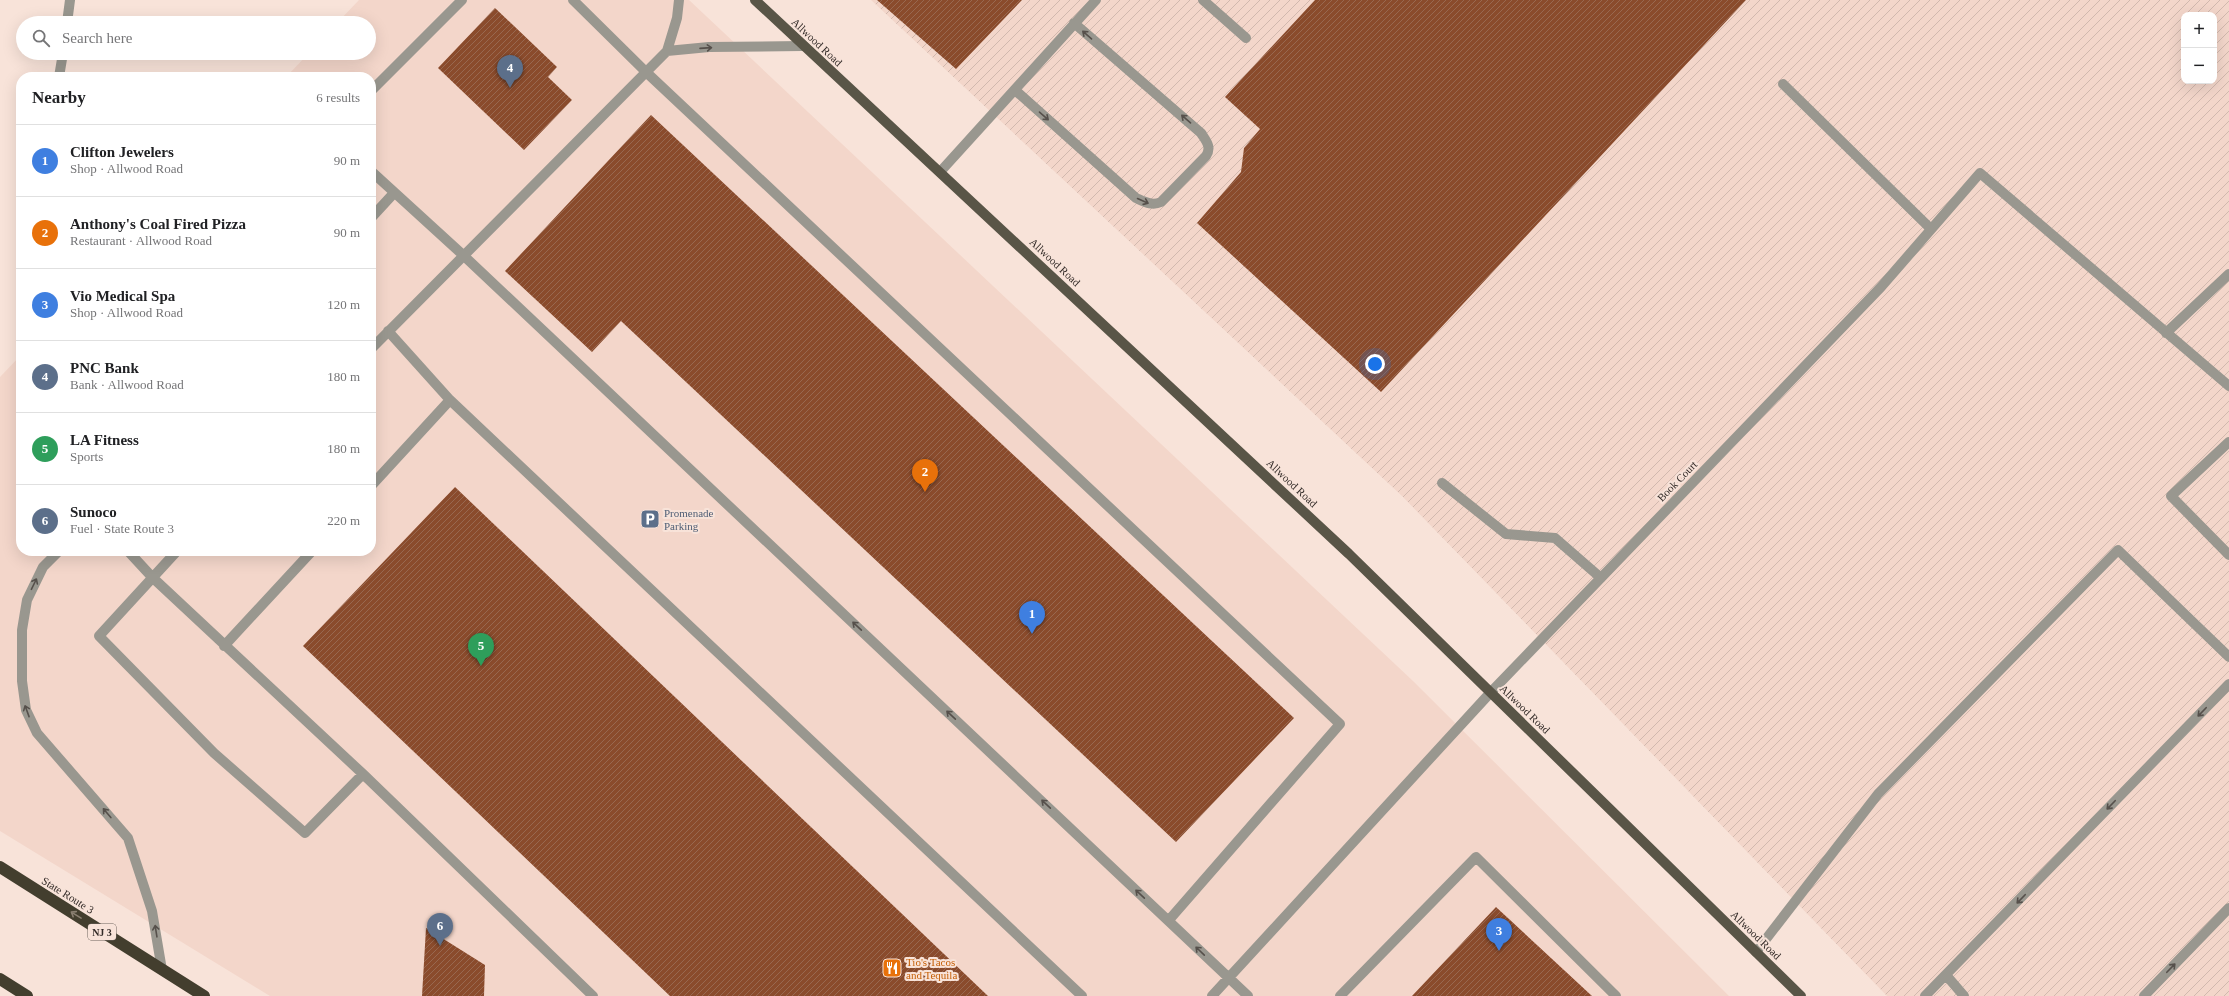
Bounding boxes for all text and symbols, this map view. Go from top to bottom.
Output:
map controls [2181,12,2217,84]
button: + [2181,12,2217,48]
search box [16,16,376,60]
street label: Allwood Road [789,16,845,69]
icon: search [30,27,52,49]
text: Search here [62,30,132,46]
one-way arrow [1082,30,1093,39]
one-way arrow [699,44,712,51]
button: − [2181,48,2217,84]
pin: 4 [497,55,523,88]
text: Nearby [32,88,86,107]
text: 6 results [316,90,360,105]
one-way arrow [1039,112,1049,121]
one-way arrow [1180,115,1191,124]
text: Clifton Jewelers [70,144,174,160]
text: 1 [42,153,48,168]
text: 90 m [334,153,360,168]
text: Shop · Allwood Road [70,161,183,176]
one-way arrow [1136,197,1148,205]
text: Anthony's Coal Fired Pizza [70,216,246,232]
text: 2 [42,225,48,240]
text: 90 m [334,225,360,240]
text: Restaurant · Allwood Road [70,233,212,248]
street label: Allwood Road [1027,236,1083,289]
text: Vio Medical Spa [70,288,175,304]
text: 3 [42,297,48,312]
text: 120 m [327,297,360,312]
text: Shop · Allwood Road [70,305,183,320]
your location [1365,354,1385,374]
text: PNC Bank [70,360,139,376]
text: 4 [42,369,48,384]
text: 180 m [327,369,360,384]
text: Bank · Allwood Road [70,377,184,392]
text: LA Fitness [70,432,139,448]
text: 5 [42,441,48,456]
text: 180 m [327,441,360,456]
text: Sports [70,449,103,464]
street label: Allwood Road [1264,457,1320,510]
street label: Book Court [1655,458,1699,504]
pin: 2 [912,459,938,492]
text: Sunoco [70,504,117,520]
place label: Promenade Parking [664,507,714,532]
parking icon: Promenade Parking [639,508,661,530]
text: 6 [42,513,48,528]
text: 220 m [327,513,360,528]
text: Fuel · State Route 3 [70,521,174,536]
one-way arrow [31,579,38,591]
pin: 1 [1019,601,1045,634]
one-way arrow [852,621,862,631]
pin: 5 [468,633,494,666]
street label: Allwood Road [1498,682,1553,736]
one-way arrow [23,706,31,718]
one-way arrow [2197,707,2207,717]
one-way arrow [946,710,956,720]
one-way arrow [1041,800,1051,809]
one-way arrow [2106,800,2116,810]
one-way arrow [102,808,111,819]
street label: State Route 3 [40,874,97,916]
one-way arrow [1135,889,1146,898]
one-way arrow [2016,894,2026,904]
street label: Allwood Road [1729,908,1784,962]
one-way arrow [70,911,82,919]
pin: 6 [427,913,453,946]
pin: 3 [1486,918,1512,951]
road number: NJ 3 [88,924,116,940]
one-way arrow [151,925,159,938]
one-way arrow [1196,947,1206,956]
place label: Tio's Tacos and Tequila [906,956,957,981]
restaurant icon: Tio's Tacos and Tequila [881,957,903,979]
one-way arrow [2167,963,2176,973]

